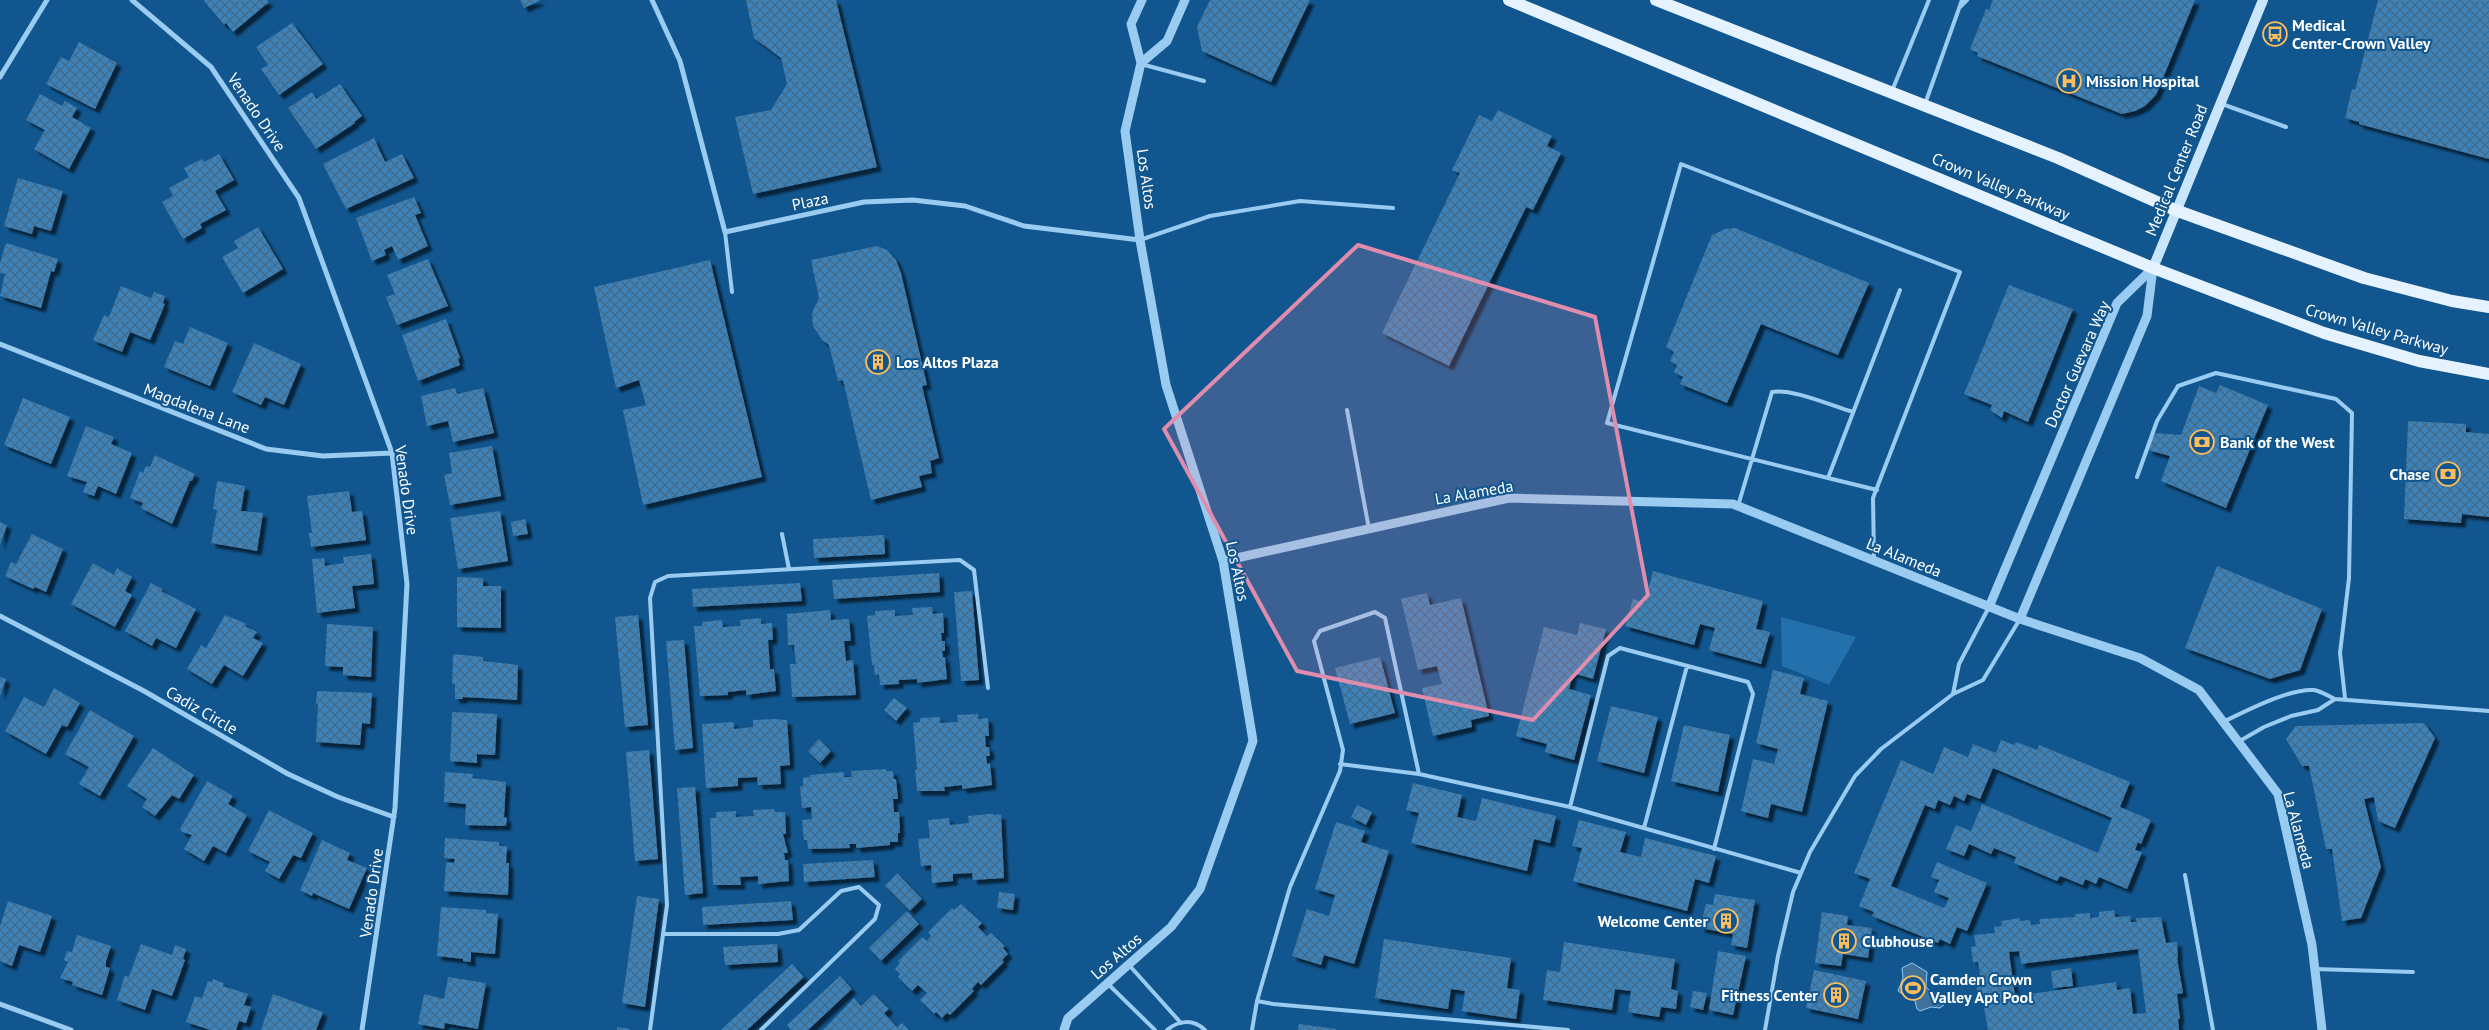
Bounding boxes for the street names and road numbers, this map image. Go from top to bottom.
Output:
street label: Venado Drive [223,68,291,155]
street label: Medical Center Road [2140,101,2212,239]
street label: Los Altos [1133,147,1161,211]
street label: Crown Valley Parkway [1929,148,2074,224]
street label: Plaza [790,187,830,215]
street label: Doctor Guevara Way [2040,297,2114,431]
street label: Crown Valley Parkway [2303,299,2451,359]
street label: Magdalena Lane [141,379,253,437]
street label: Venado Drive [391,443,423,536]
street label: La Alameda [1433,475,1515,509]
street label: La Alameda [1863,533,1945,581]
street label: Los Altos [1222,539,1254,603]
street label: Cadiz Circle [163,681,241,739]
street label: La Alameda [2279,789,2319,871]
street label: Venado Drive [355,847,387,940]
street label: Los Altos [1086,928,1146,984]

